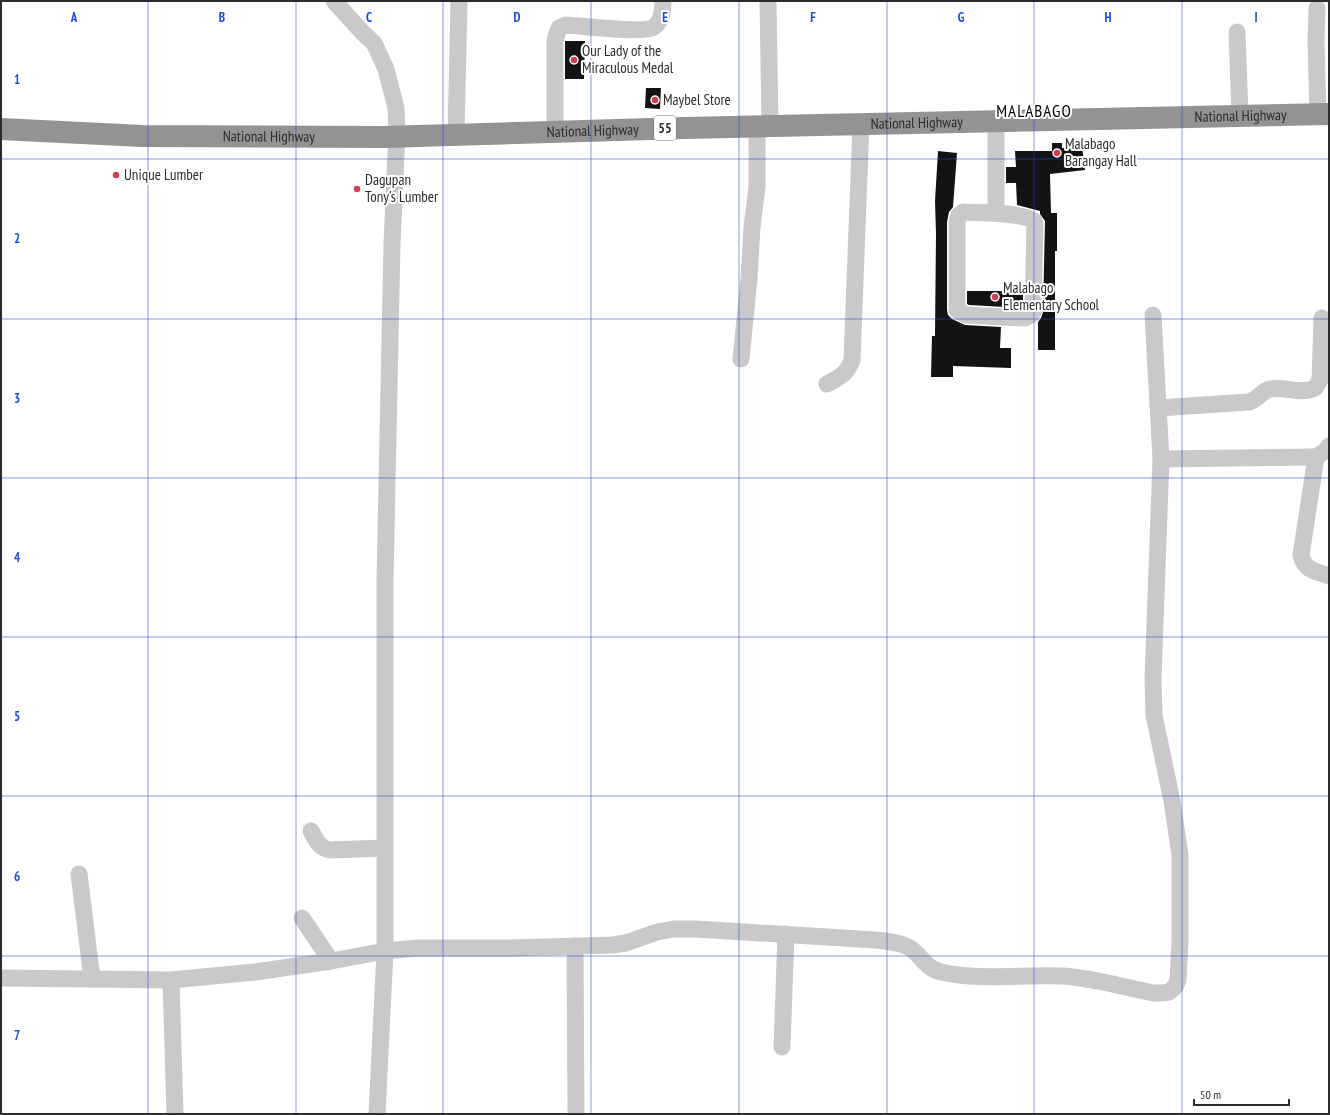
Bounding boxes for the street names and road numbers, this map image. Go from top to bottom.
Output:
street label: National Highway [1194,105,1287,126]
street label: National Highway [870,112,963,133]
road number: 55 [654,116,676,140]
street label: National Highway [546,119,639,141]
street label: National Highway [223,126,315,146]

